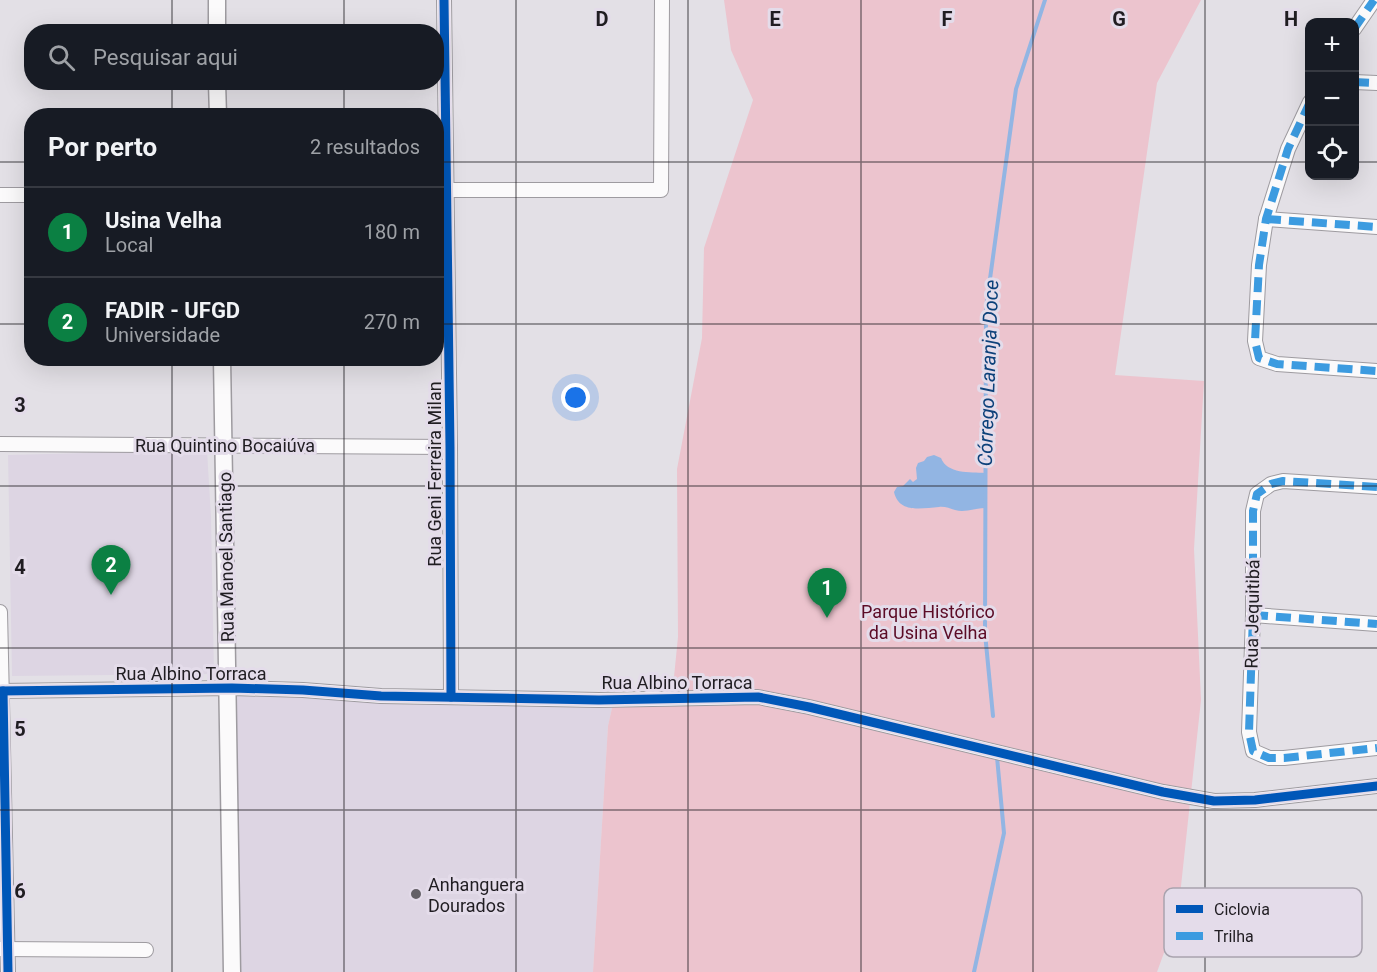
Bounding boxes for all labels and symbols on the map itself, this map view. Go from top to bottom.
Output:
text: D [596,7,609,31]
text: E [769,7,781,31]
text: F [942,7,953,31]
text: G [1112,7,1126,31]
text: H [1284,7,1298,31]
water label: Córrego Laranja Doce [973,279,1003,467]
street label: Rua Geni Ferreira Milan [424,381,445,567]
your location [561,383,590,412]
text: 3 [14,393,26,417]
street label: Rua Quintino Bocaiúva [135,435,315,456]
street label: Rua Manoel Santiago [214,472,238,642]
pin: 2 [92,546,130,595]
text: 4 [14,555,26,579]
street label: Rua Jequitibá [1241,559,1263,669]
pin: 1 [808,568,846,618]
park label: Parque Histórico da Usina Velha [861,601,995,643]
street label: Rua Albino Torraca [115,663,267,684]
street label: Rua Albino Torraca [601,672,753,693]
text: 5 [14,717,26,741]
place label: Anhanguera Dourados [428,874,524,916]
text: 6 [14,879,26,903]
marker: Anhanguera Dourados [409,887,423,901]
legend [1164,888,1362,957]
text: Ciclovia [1214,900,1270,919]
text: Trilha [1214,927,1254,946]

